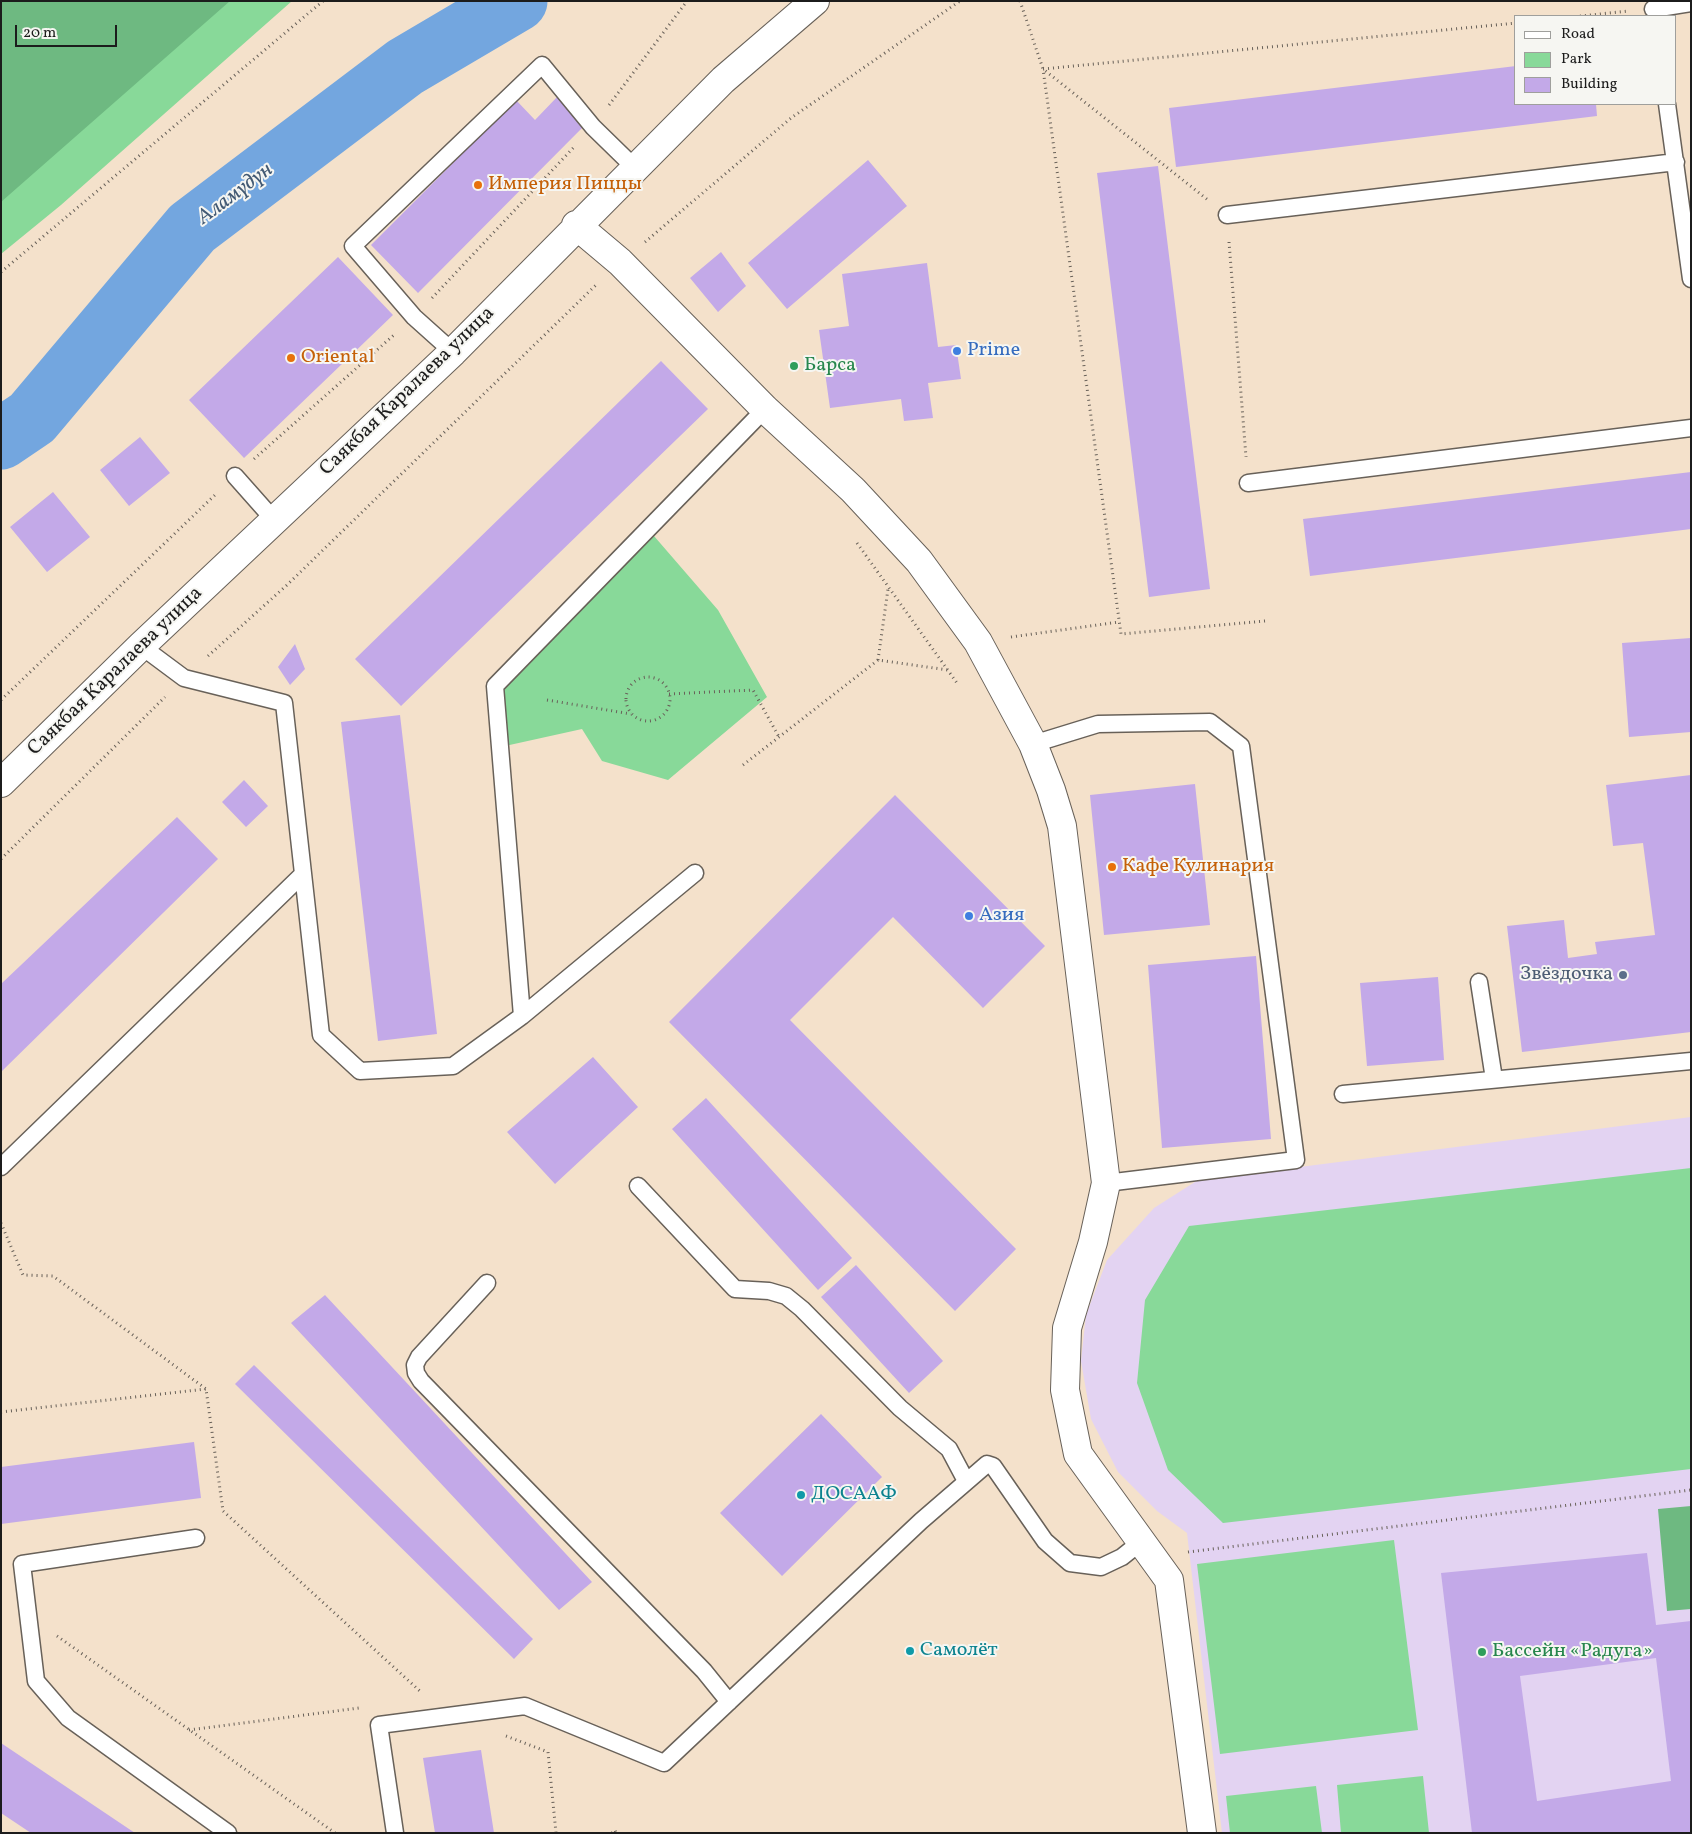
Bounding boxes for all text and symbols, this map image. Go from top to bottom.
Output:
scale bar [18,15,120,47]
legend [1514,15,1677,105]
text: 20 m [23,23,56,44]
text: Road [1561,24,1595,45]
text: Park [1561,49,1592,70]
text: Building [1561,74,1617,95]
water label: Аламүдүн [193,158,279,232]
place label: Империя Пиццы [488,173,642,197]
marker: Империя Пиццы [472,179,484,191]
street label: Саякбая Каралаева улица [316,302,500,482]
place label: Prime [967,339,1020,363]
marker: Prime [951,345,963,357]
place label: Oriental [301,346,374,370]
marker: Oriental [285,352,297,364]
place label: Барса [804,354,856,378]
marker: Барса [788,360,800,372]
street label: Саякбая Каралаева улица [24,582,208,762]
place label: Кафе Кулинария [1122,855,1274,879]
marker: Кафе Кулинария [1106,861,1118,873]
place label: Азия [979,904,1024,928]
marker: Азия [963,910,975,922]
place label: Звёздочка [1520,963,1613,987]
marker: Звёздочка [1617,969,1629,981]
place label: ДОСААФ [811,1483,897,1507]
marker: ДОСААФ [795,1489,807,1501]
place label: Самолёт [920,1639,998,1663]
place label: Бассейн «Радуга» [1492,1640,1653,1664]
marker: Самолёт [904,1645,916,1657]
marker: Бассейн «Радуга» [1476,1646,1488,1658]

